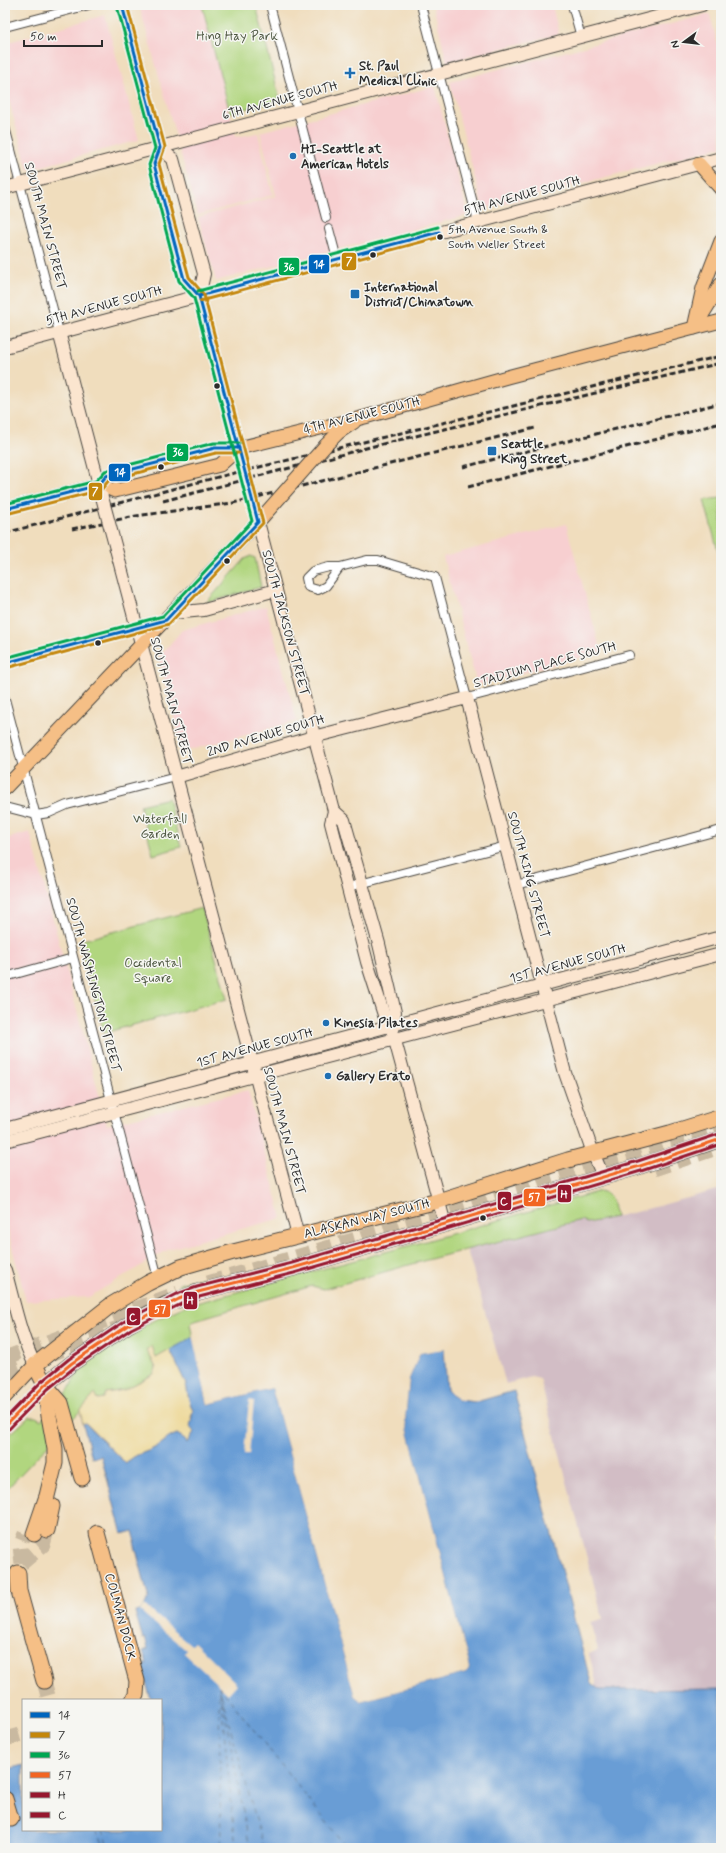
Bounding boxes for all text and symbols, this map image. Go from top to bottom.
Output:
scale bar [24,22,102,48]
north arrow [664,22,704,62]
park label: Hing Hay Park [196,28,278,46]
text: 50 m [30,29,57,45]
text: N [668,39,683,50]
place label: St. Paul Medical Clinic [359,58,437,90]
marker: St. Paul Medical Clinic [344,67,356,79]
street label: 6TH AVENUE SOUTH [220,77,340,125]
place label: HI-Seattle at American Hotels [301,141,389,173]
marker: HI-Seattle at American Hotels [288,151,298,161]
street label: SOUTH MAIN STREET [20,160,70,292]
street label: 5TH AVENUE SOUTH [462,172,583,220]
place label: 5th Avenue South & South Weller Street [448,222,548,253]
marker: 5th Avenue South & South Weller Street [435,232,445,242]
unlabelled marker [368,250,378,260]
line badge: 7 [341,252,357,271]
line badge: 14 [308,254,330,274]
text: 7 [346,255,353,269]
line badge: 36 [278,257,300,276]
text: 14 [313,258,325,272]
text: 36 [283,261,295,275]
place label: International District/Chinatown [364,279,474,311]
street label: 5TH AVENUE SOUTH [44,282,165,330]
marker: International District/Chinatown [349,288,361,300]
unlabelled marker [212,381,222,391]
street label: 4TH AVENUE SOUTH [302,393,423,439]
place label: Seattle King Street [501,436,568,470]
line badge: 36 [166,443,189,462]
marker: Seattle King Street [486,445,498,457]
text: 36 [172,446,184,460]
unlabelled marker [156,462,166,472]
line badge: 14 [108,463,131,482]
text: 14 [114,466,126,480]
line badge: 7 [88,482,103,501]
text: 7 [92,485,99,499]
street label: SOUTH JACKSON STREET [257,548,313,698]
unlabelled marker [222,556,232,566]
street label: SOUTH MAIN STREET [146,635,196,767]
unlabelled marker [93,638,103,648]
street label: STADIUM PLACE SOUTH [472,638,618,692]
street label: 2ND AVENUE SOUTH [205,711,327,761]
street label: SOUTH KING STREET [503,810,553,940]
park label: Waterfall Garden [133,811,187,843]
street label: SOUTH WASHINGTON STREET [62,896,125,1075]
street label: 1ST AVENUE SOUTH [508,940,629,988]
park label: Occidental Square [124,955,182,987]
place label: Kinesia Pilates [334,1015,418,1032]
marker: Kinesia Pilates [321,1018,331,1028]
street label: 1ST AVENUE SOUTH [195,1024,316,1072]
street label: SOUTH MAIN STREET [259,1065,309,1197]
place label: Gallery Erato [336,1068,411,1085]
marker: Gallery Erato [323,1071,333,1081]
line badge: H [557,1184,572,1203]
line badge: 57 [523,1188,546,1207]
text: H [560,1188,568,1202]
line badge: C [497,1191,512,1211]
text: 57 [528,1191,541,1205]
street label: ALASKAN WAY SOUTH [302,1195,432,1243]
text: C [500,1195,508,1209]
unlabelled marker [478,1213,488,1223]
line badge: H [183,1291,198,1310]
text: H [186,1294,194,1308]
line badge: 57 [148,1299,171,1318]
text: 57 [154,1303,167,1317]
line badge: C [126,1307,141,1326]
text: C [129,1311,137,1325]
street label: COLMAN DOCK [100,1571,140,1663]
legend [22,1699,162,1831]
text: 14 [58,1708,71,1724]
text: 7 [58,1728,65,1744]
text: 36 [58,1748,70,1764]
text: 57 [58,1768,71,1784]
text: H [58,1788,66,1804]
text: C [58,1808,67,1824]

